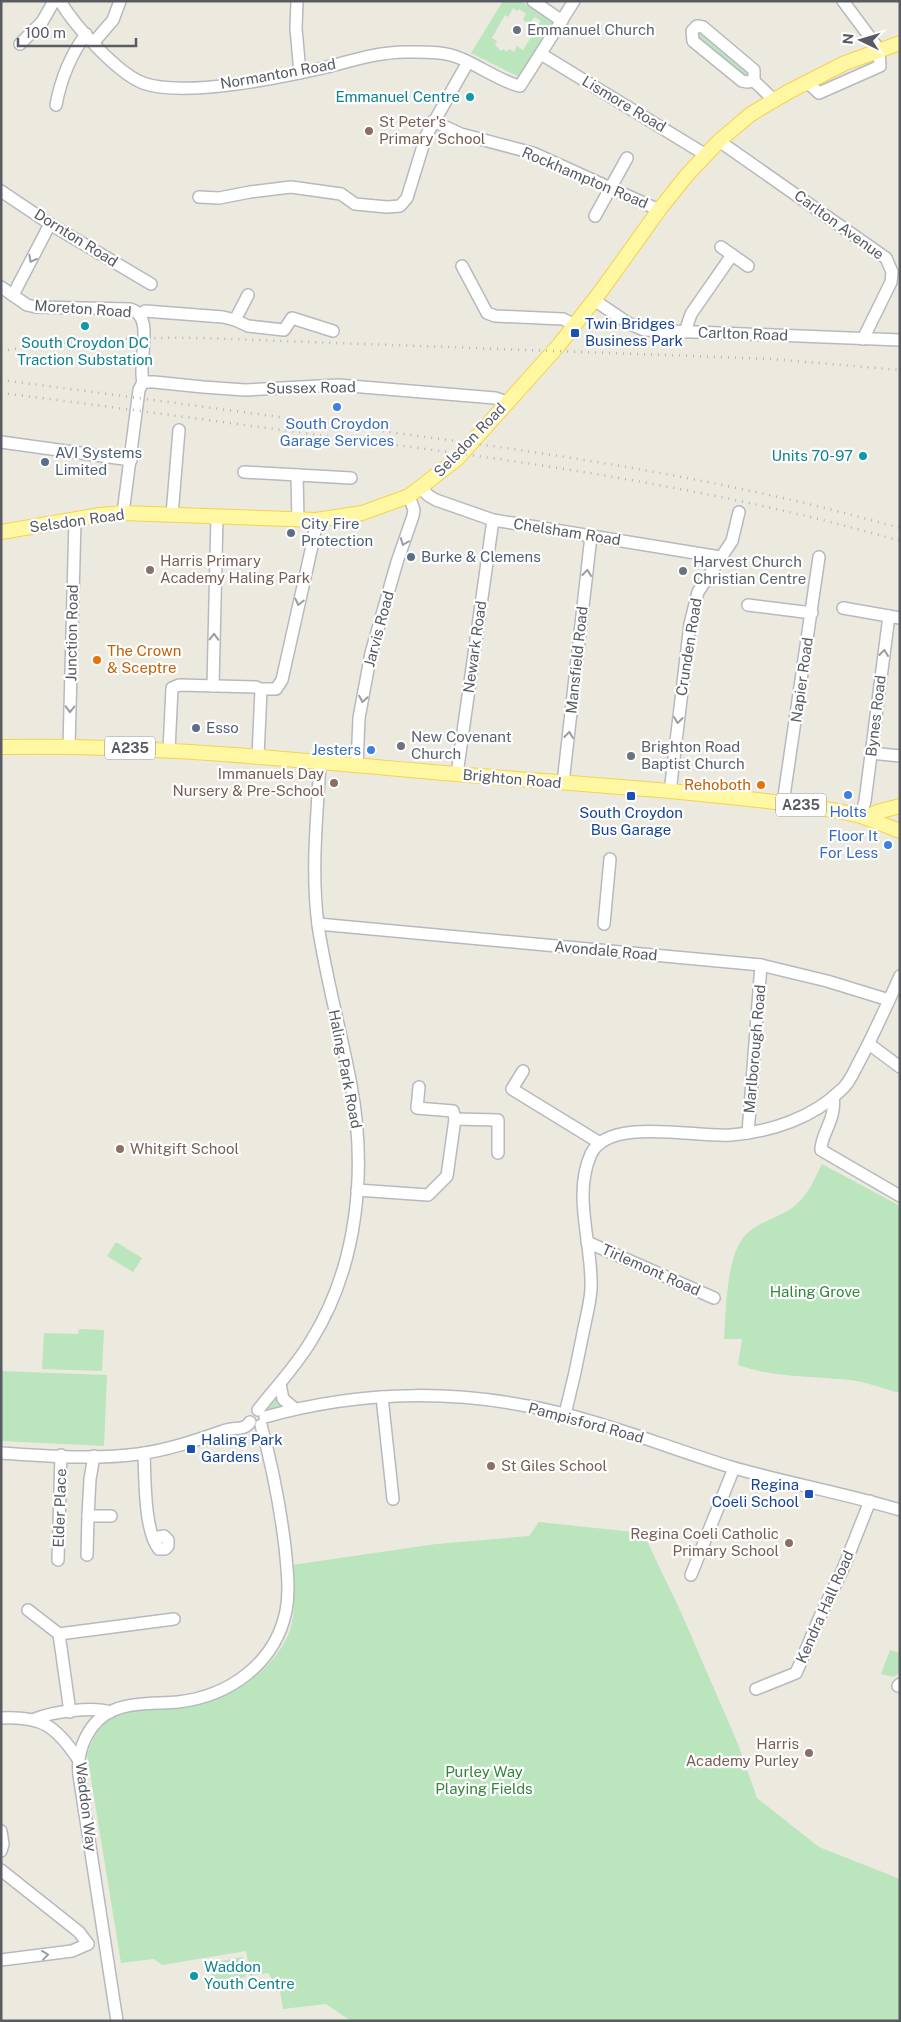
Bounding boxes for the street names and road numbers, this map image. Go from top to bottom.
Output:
street label: Normanton Road [219,55,337,92]
street label: Lismore Road [579,72,669,135]
street label: Rockhampton Road [520,143,651,212]
street label: Carlton Avenue [791,186,887,263]
street label: Dornton Road [31,205,121,270]
street label: Moreton Road [34,297,132,320]
street label: Carlton Road [698,323,788,344]
street label: Sussex Road [266,378,356,397]
street label: Selsdon Road [430,399,509,480]
street label: Selsdon Road [28,505,126,536]
street label: Chelsham Road [512,515,622,548]
street label: Junction Road [62,584,81,682]
street label: Jarvis Road [360,589,397,669]
street label: Crunden Road [672,597,705,697]
street label: Newark Road [460,600,489,694]
street label: Mansfield Road [562,605,591,715]
street label: Napier Road [787,636,816,724]
street label: Bynes Road [862,674,889,758]
road number: A235 [105,736,155,760]
street label: Brighton Road [462,766,562,791]
road number: A235 [776,794,826,816]
street label: Avondale Road [554,938,658,963]
street label: Marlborough Road [740,984,769,1114]
street label: Haling Park Road [326,1008,365,1130]
street label: Tirlemont Road [599,1240,703,1299]
street label: Pampisford Road [526,1399,646,1446]
street label: Elder Place [50,1468,69,1548]
street label: Kendra Hall Road [792,1548,857,1666]
street label: Waddon Way [73,1761,100,1853]

